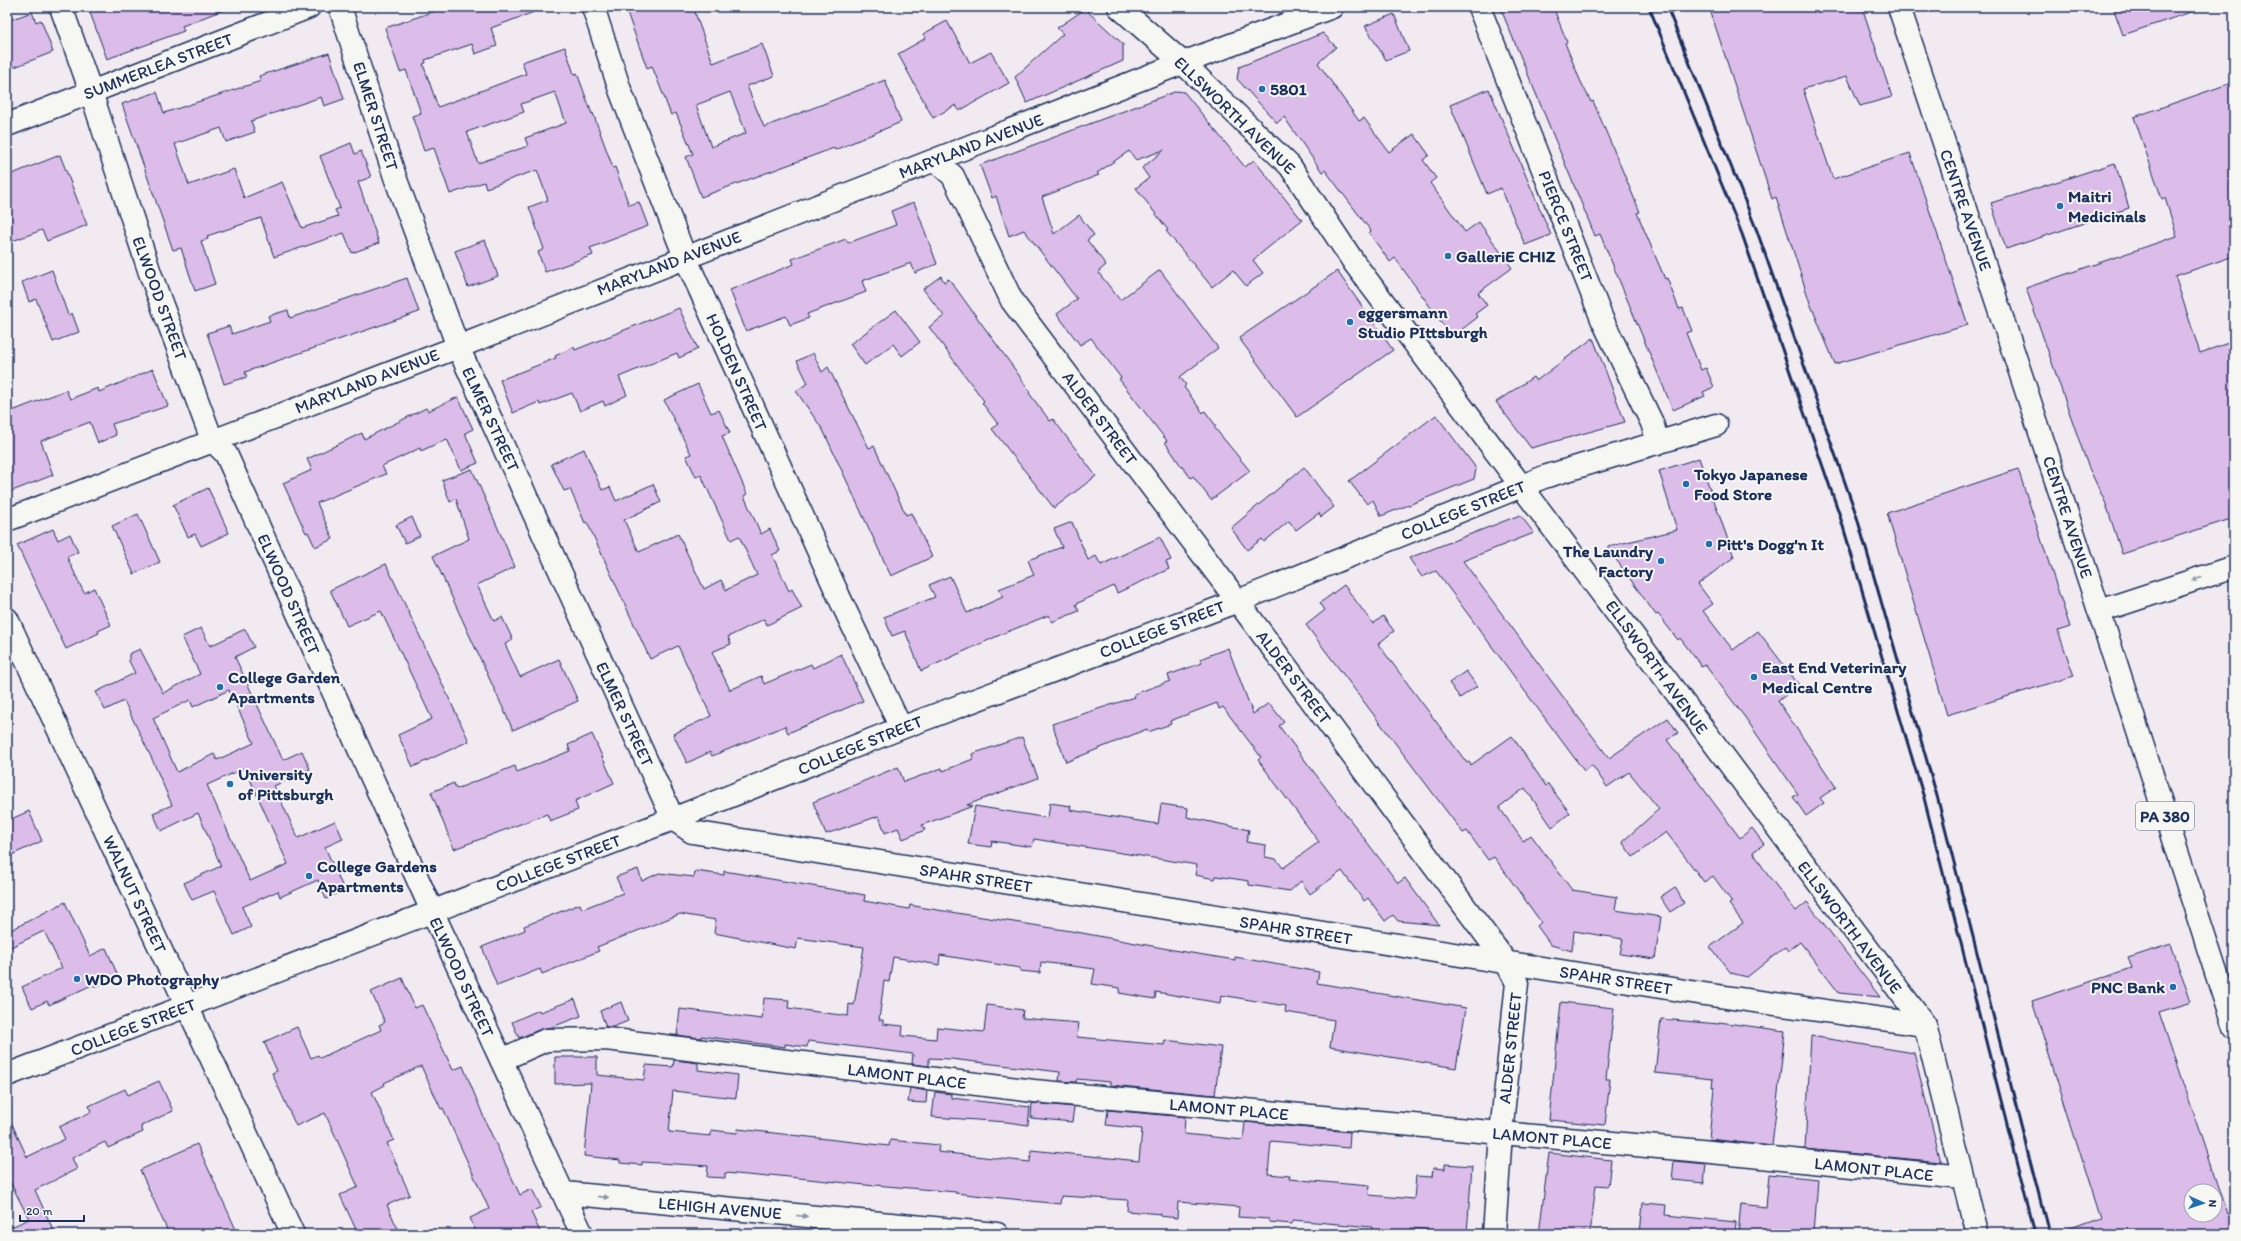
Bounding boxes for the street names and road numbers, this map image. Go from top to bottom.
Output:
street label: SUMMERLEA STREET [80,28,236,104]
street label: ELLSWORTH AVENUE [1170,52,1300,178]
street label: ELMER STREET [349,59,403,173]
street label: MARYLAND AVENUE [896,109,1046,183]
street label: CENTRE AVENUE [1936,147,1996,273]
street label: PIERCE STREET [1535,167,1598,285]
street label: MARYLAND AVENUE [594,226,744,300]
street label: ELWOOD STREET [128,233,192,363]
street label: HOLDEN STREET [702,310,772,434]
street label: MARYLAND AVENUE [292,344,442,418]
street label: ELMER STREET [458,363,524,475]
street label: ALDER STREET [1058,367,1142,469]
street label: CENTRE AVENUE [2039,453,2097,581]
street label: COLLEGE STREET [1398,476,1529,544]
street label: ELWOOD STREET [253,530,325,658]
street label: COLLEGE STREET [1096,596,1228,662]
street label: ELLSWORTH AVENUE [1602,596,1712,738]
street label: ALDER STREET [1252,626,1336,728]
street label: ELMER STREET [592,658,658,770]
street label: COLLEGE STREET [795,711,926,779]
road number: PA 380 [2136,802,2194,830]
street label: COLLEGE STREET [492,830,624,896]
street label: WALNUT STREET [99,832,171,956]
street label: ELLSWORTH AVENUE [1794,857,1906,997]
street label: SPAHR STREET [918,859,1034,897]
street label: SPAHR STREET [1238,911,1354,949]
street label: ELWOOD STREET [425,914,499,1041]
street label: SPAHR STREET [1558,961,1674,999]
street label: ALDER STREET [1494,991,1526,1105]
street label: COLLEGE STREET [67,994,199,1060]
street label: LAMONT PLACE [846,1059,968,1093]
street label: LAMONT PLACE [1168,1094,1290,1124]
street label: LAMONT PLACE [1491,1123,1613,1153]
street label: LAMONT PLACE [1813,1153,1935,1185]
street label: LEHIGH AVENUE [657,1193,783,1223]

